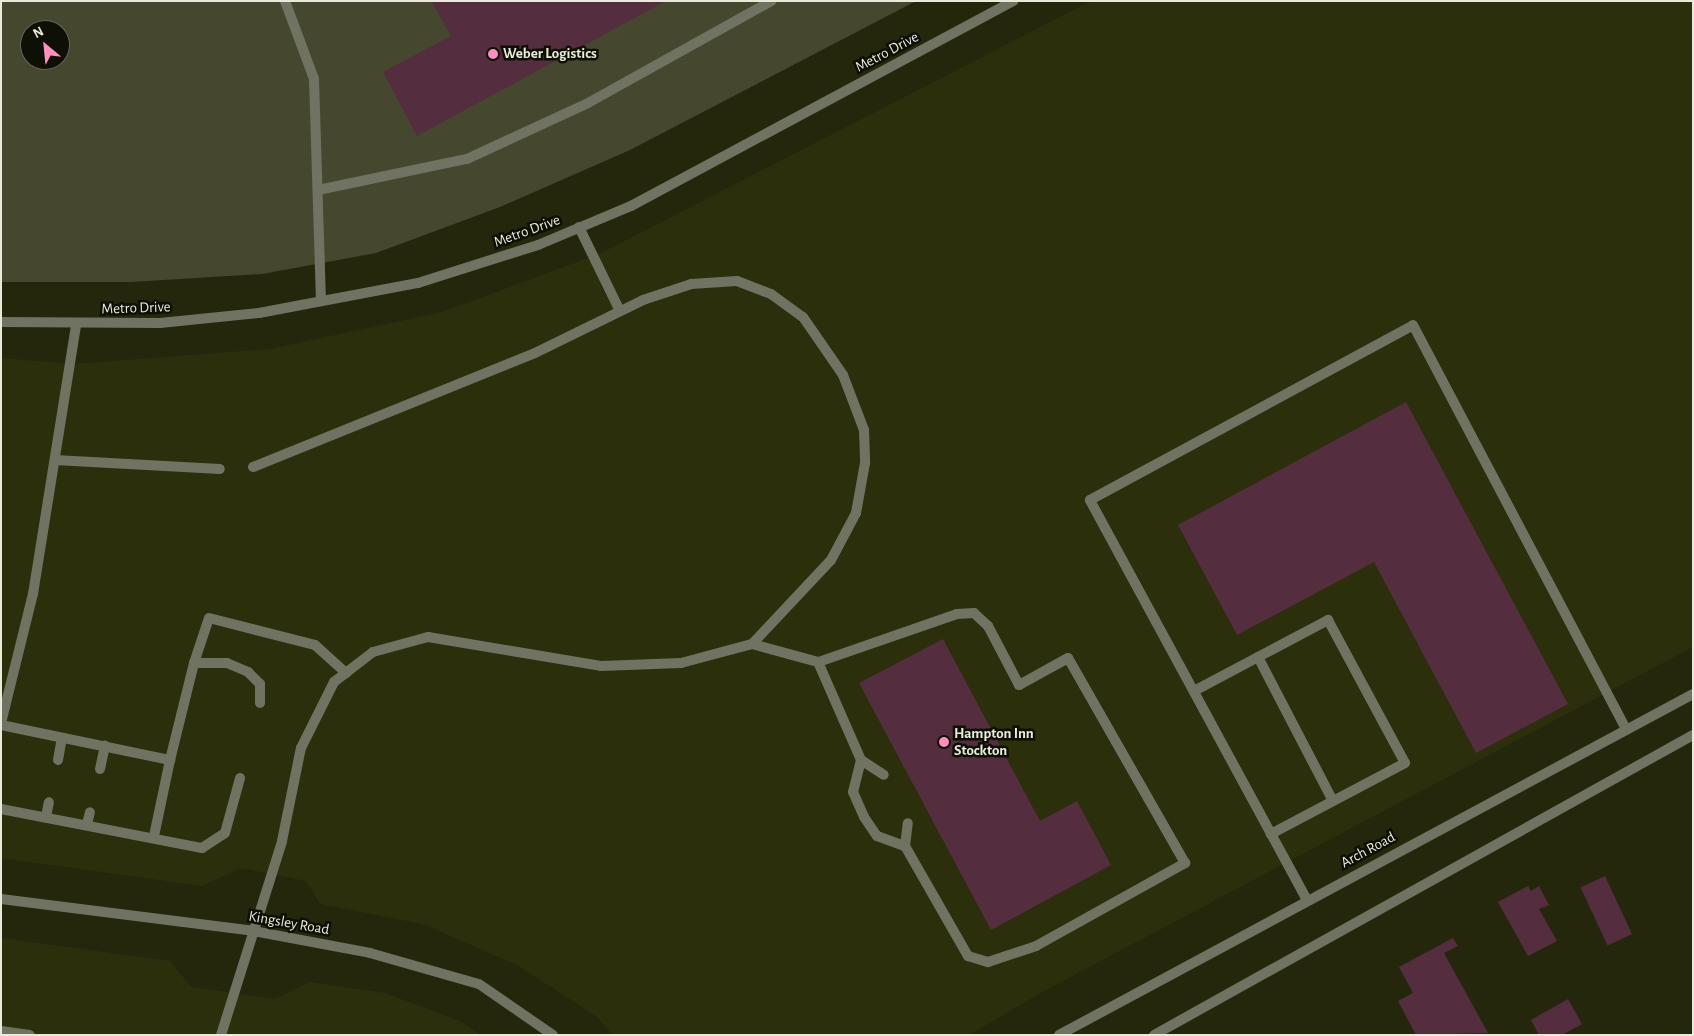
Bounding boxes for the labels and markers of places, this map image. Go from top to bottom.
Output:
place label: Weber Logistics [503,45,597,63]
marker: Weber Logistics [487,48,499,60]
place label: Hampton Inn Stockton [954,724,1034,759]
marker: Hampton Inn Stockton [938,736,950,748]

